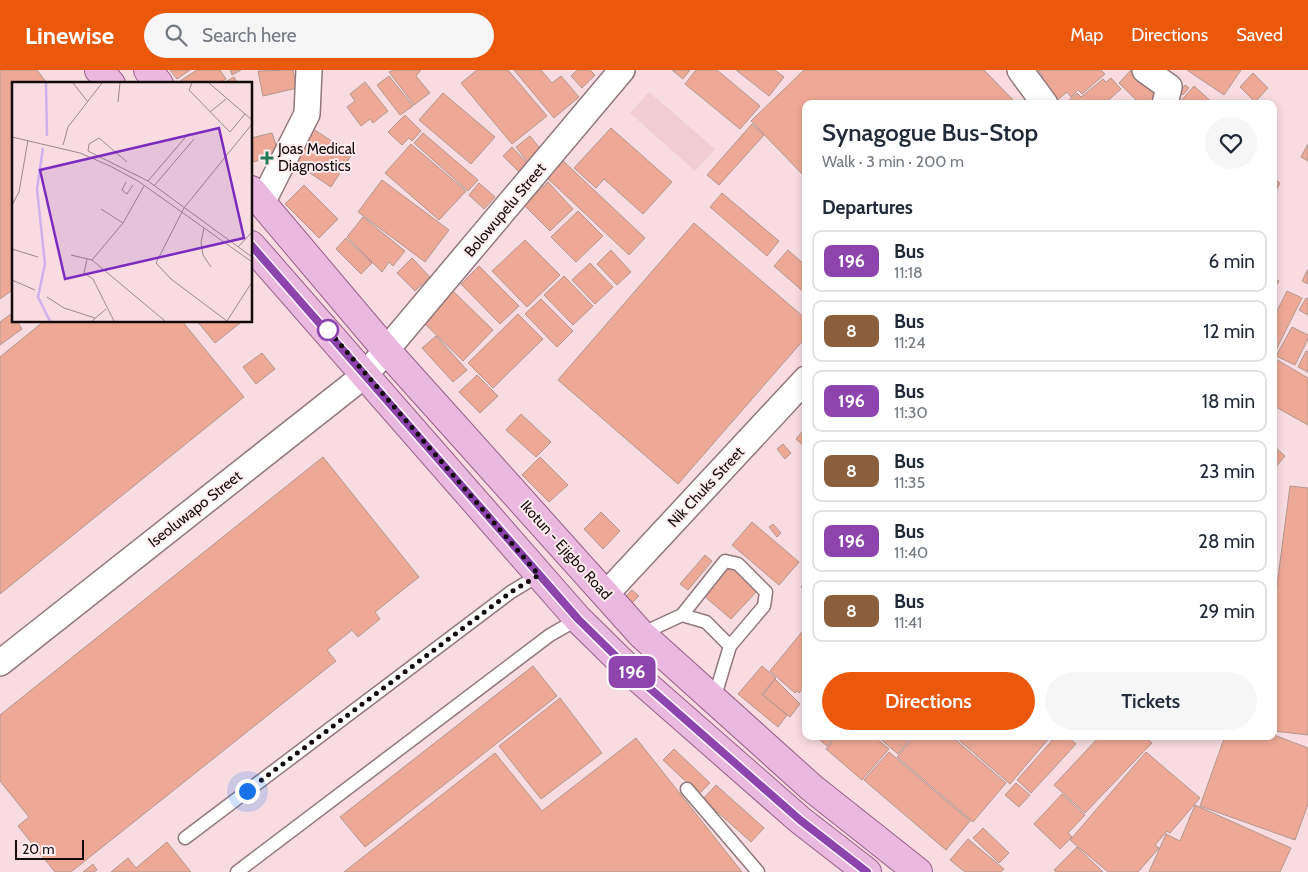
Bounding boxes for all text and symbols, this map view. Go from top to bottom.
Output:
search box [144,13,494,58]
text: Linewise [25,21,114,50]
icon: search [162,21,190,49]
text: Search here [202,24,297,47]
text: Map [1070,24,1103,46]
text: Directions [1131,24,1208,46]
text: Saved [1236,24,1283,46]
inset map [12,82,252,322]
button: heart [1205,117,1257,169]
text: Synagogue Bus-Stop [822,118,1038,147]
place label: Joas Medical Diagnostics [277,140,356,175]
marker: Joas Medical Diagnostics [260,151,274,165]
text: Walk · 3 min · 200 m [822,152,964,171]
street label: Bolowupelu Street [461,159,549,261]
text: Departures [822,196,913,219]
text: Bus [894,240,924,263]
text: 196 [838,250,865,272]
text: 6 min [1209,250,1255,273]
text: 11:18 [894,263,923,282]
text: Bus [894,310,924,333]
unlabelled marker [317,319,339,341]
text: 8 [846,320,857,342]
text: 12 min [1203,320,1255,343]
text: 11:24 [894,333,925,352]
text: Bus [894,380,924,403]
text: 196 [838,390,865,412]
text: 18 min [1202,390,1255,413]
text: 11:30 [894,403,928,422]
street label: Nik Chuks Street [664,443,748,531]
text: Bus [894,450,924,473]
text: 8 [846,460,857,482]
text: 23 min [1199,460,1255,483]
street label: Iseoluwapo Street [145,467,245,551]
text: 11:35 [894,473,925,492]
street label: Ikotun - Ejigbo Road [517,497,615,603]
text: Bus [894,520,924,543]
text: 196 [838,530,865,552]
text: 28 min [1198,530,1255,553]
text: 11:40 [894,543,928,562]
text: Bus [894,590,924,613]
text: 8 [846,600,857,622]
text: 29 min [1199,600,1255,623]
text: 11:41 [894,613,922,632]
line badge: 196 [603,656,661,688]
text: 196 [619,661,645,683]
button: Directions [822,672,1035,730]
button: Tickets [1045,672,1257,730]
your location [235,779,260,804]
scale bar [15,837,84,860]
text: 20 m [22,840,55,858]

